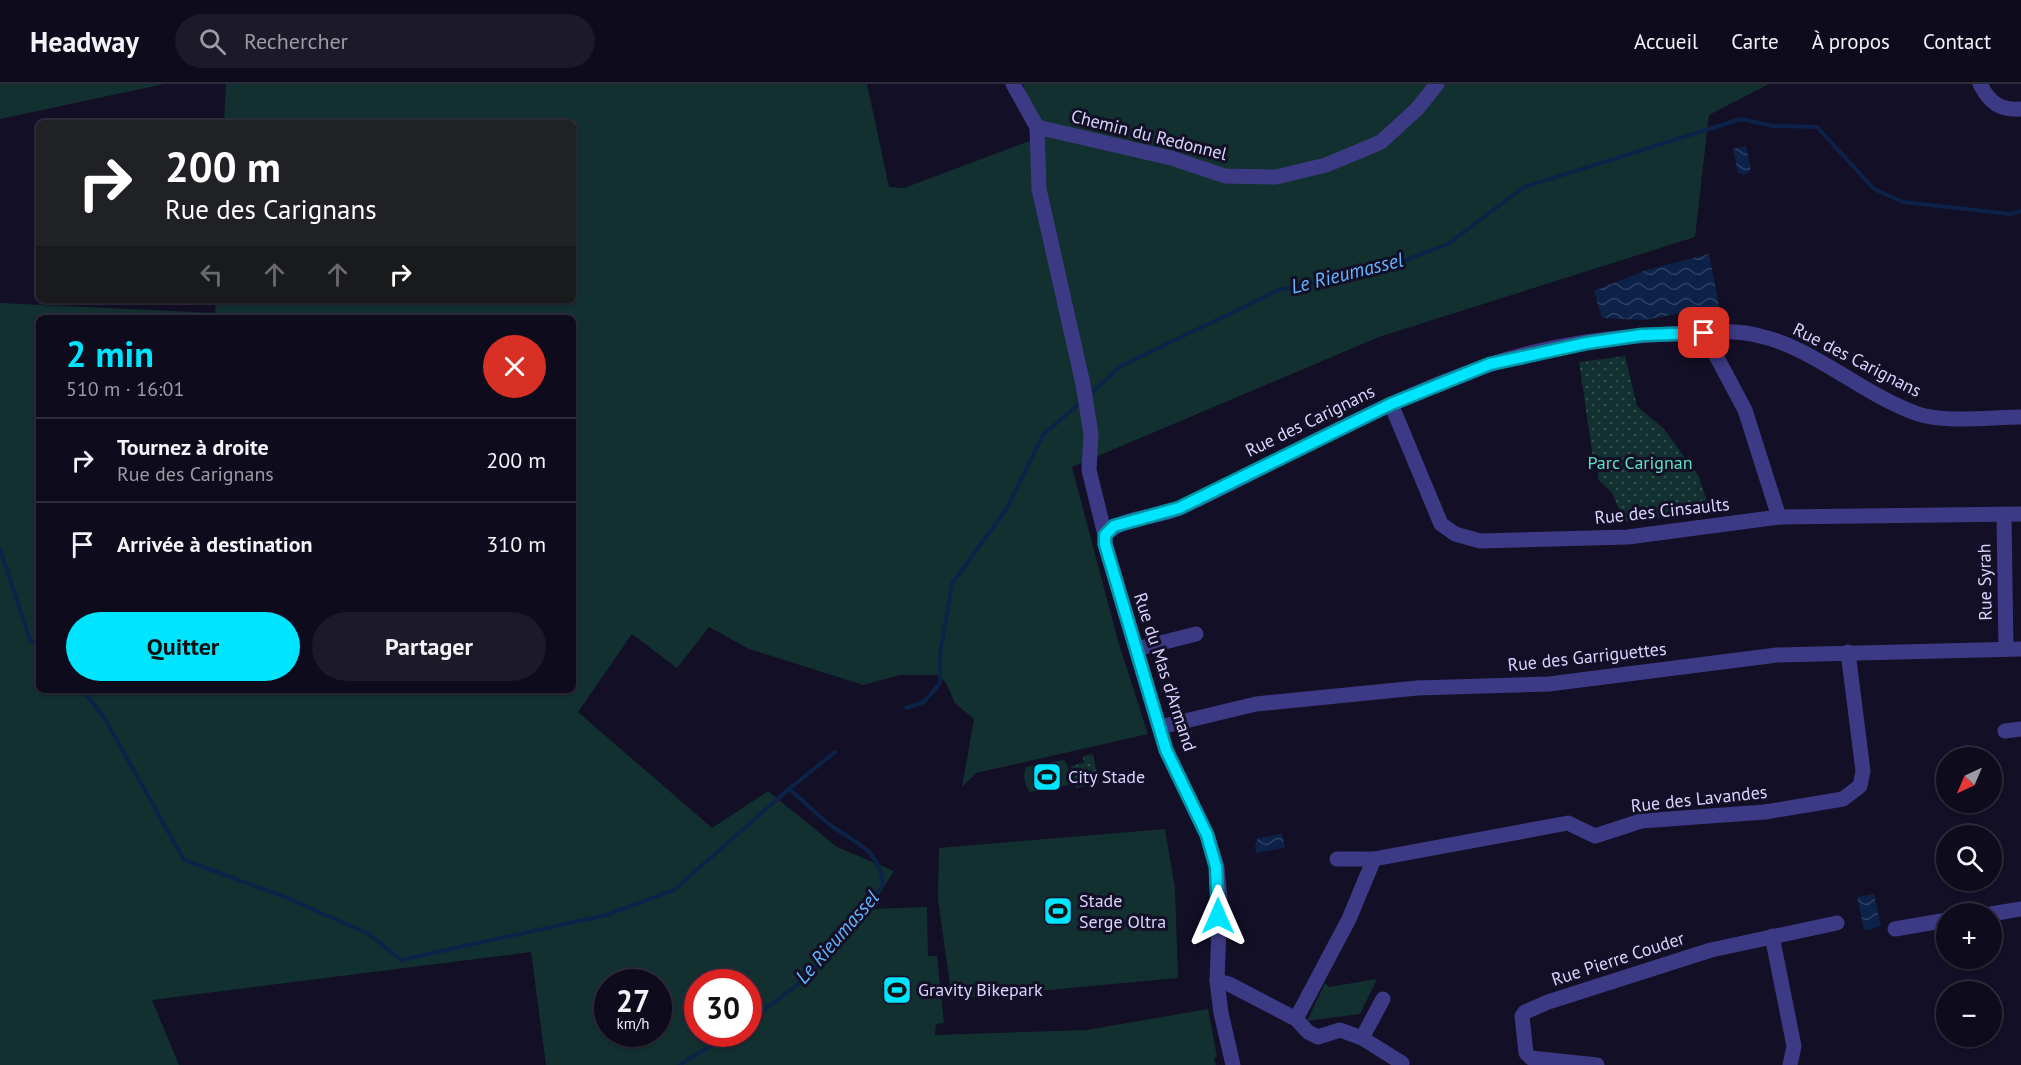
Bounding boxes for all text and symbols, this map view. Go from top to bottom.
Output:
search box [175,14,595,68]
text: Headway [30,23,139,60]
icon: search [196,25,229,58]
text: Rechercher [244,27,348,55]
text: Accueil [1634,28,1698,55]
text: Carte [1731,28,1779,55]
text: À propos [1812,28,1890,55]
text: Contact [1923,28,1991,55]
street label: Chemin du Redonnel [1069,104,1230,165]
text: 200 m [165,139,281,194]
icon: right [66,144,144,222]
text: Rue des Carignans [165,192,377,226]
water label: Le Rieumassel [1288,246,1407,300]
icon: left [195,258,228,291]
icon: ahead [258,258,291,291]
icon: ahead [321,258,354,291]
icon: right [384,258,417,291]
pin [1678,307,1729,358]
icon: arrive [1687,316,1720,349]
street label: Rue des Carignans [1789,317,1925,402]
text: 2 min [66,330,154,377]
button: close [483,335,546,398]
text: 510 m · 16:01 [66,376,184,402]
street label: Rue des Carignans [1241,379,1378,462]
text: Tournez à droite [117,433,269,461]
icon: right [66,444,99,477]
text: 200 m [486,446,546,474]
park label: Parc Carignan [1587,451,1693,474]
text: Rue des Carignans [117,461,274,487]
street label: Rue des Cinsaults [1593,492,1731,529]
icon: arrive [66,528,99,561]
text: Arrivée à destination [117,530,313,558]
text: 310 m [486,530,546,558]
street label: Rue Syrah [1972,543,1997,621]
street label: Rue du Mas d'Armand [1129,590,1202,754]
button: Quitter [66,612,300,681]
button: Partager [312,612,546,681]
street label: Rue des Garriguettes [1506,637,1668,676]
north arrow [1936,747,2002,813]
map controls [1936,747,2002,1047]
sports icon: City Stade [1031,761,1063,793]
place label: City Stade [1068,765,1145,788]
street label: Rue des Lavandes [1630,780,1768,817]
button: search [1936,825,2002,891]
position arrow [1186,884,1250,948]
water label: Le Rieumassel [789,885,885,989]
place label: Stade Serge Oltra [1079,889,1166,933]
sports icon: Stade Serge Oltra [1042,895,1074,927]
button: + [1936,903,2002,969]
street label: Rue Pierre Couder [1548,926,1687,991]
speed limit sign: 30 [684,969,762,1047]
sports icon: Gravity Bikepark [881,974,913,1006]
place label: Gravity Bikepark [918,978,1043,1001]
text: 27 [616,981,650,1020]
button: − [1936,981,2002,1047]
text: km/h [617,1014,649,1033]

